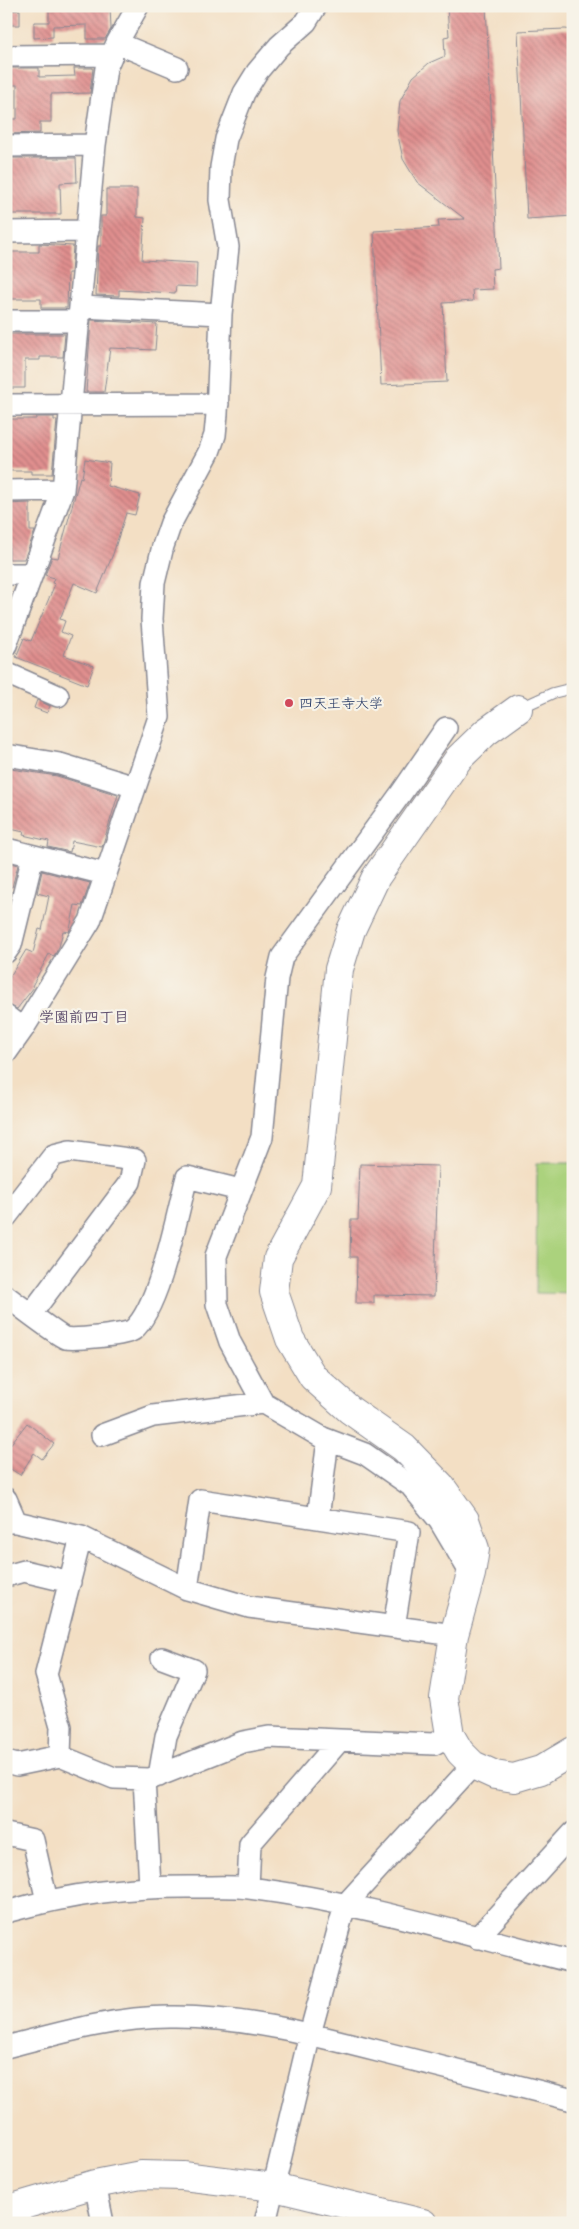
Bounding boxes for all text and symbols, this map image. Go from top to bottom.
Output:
place label: 四天王寺大学 [299,695,383,712]
marker: 四天王寺大学 [283,697,295,709]
district label: 学園前四丁目 [39,1008,129,1027]

